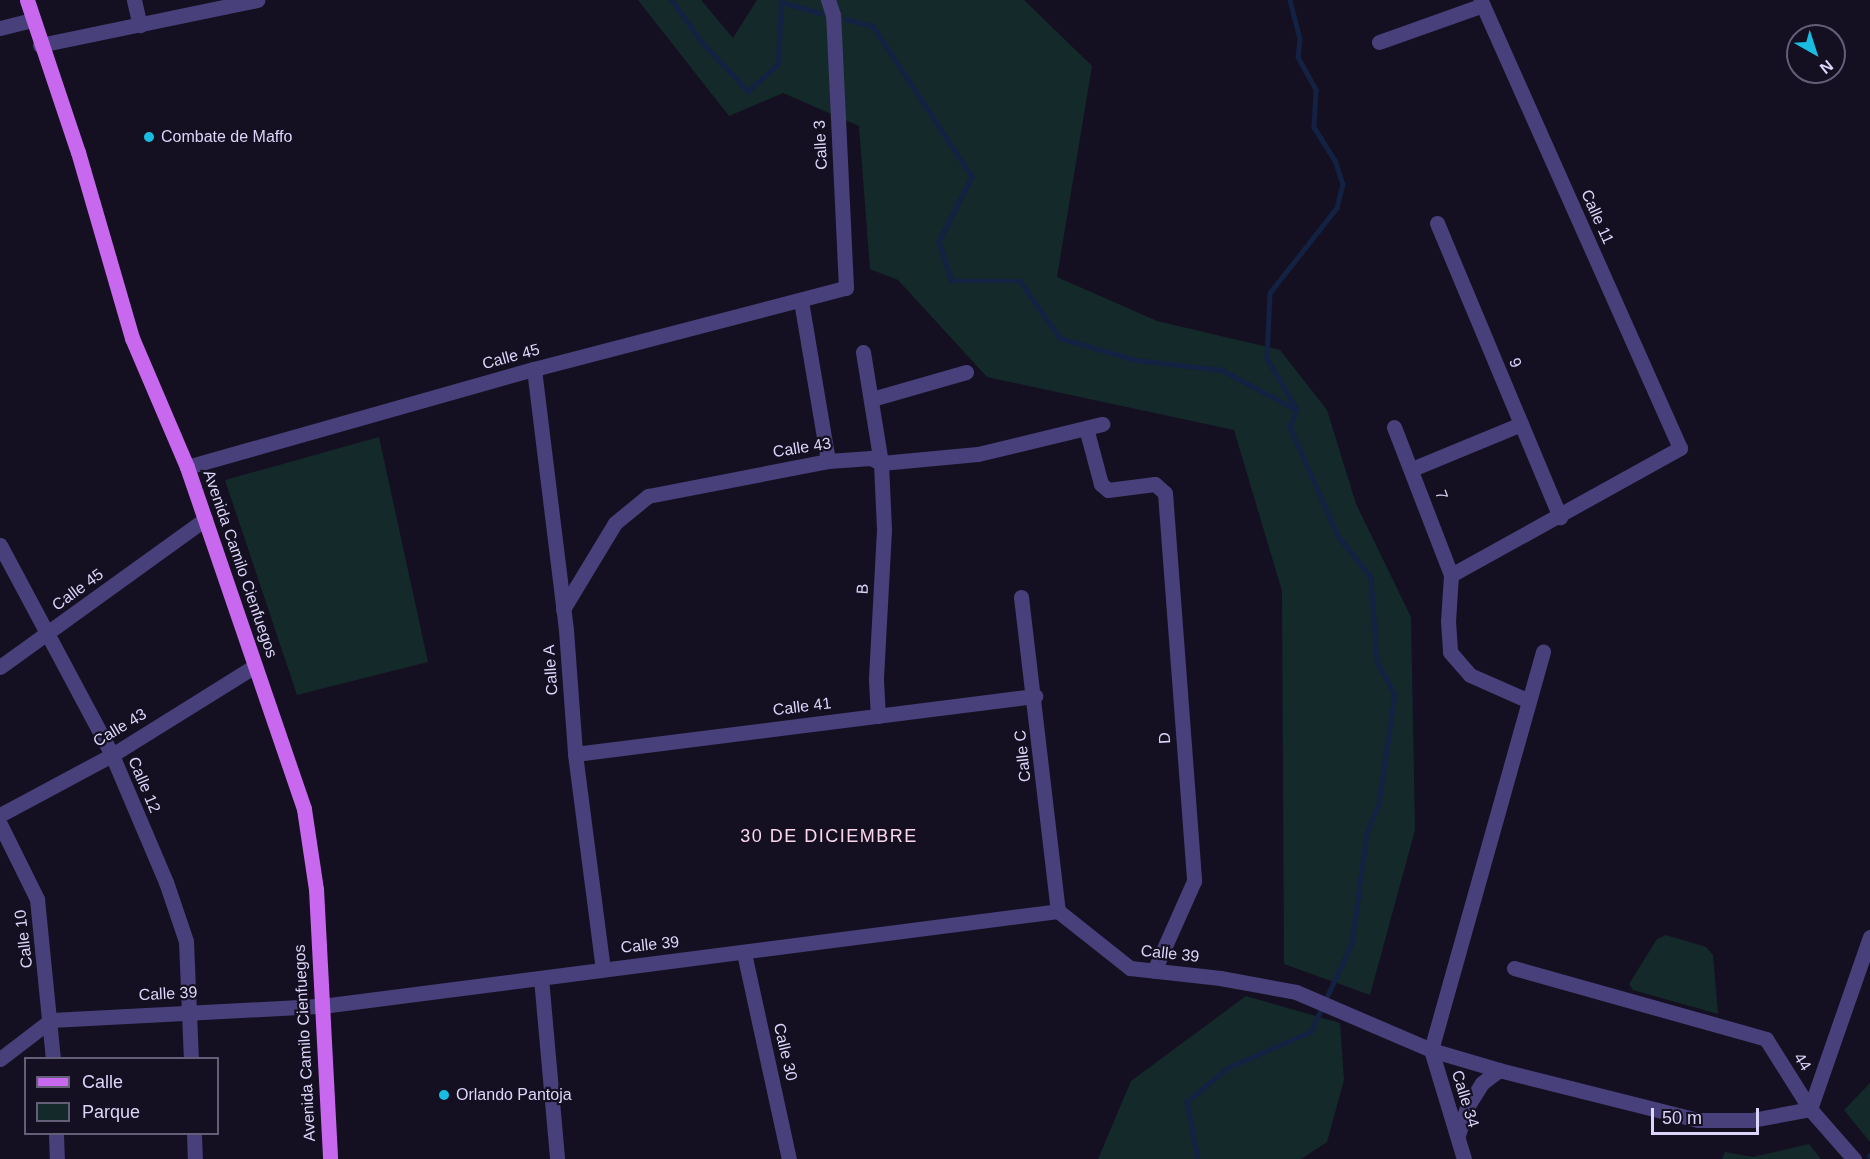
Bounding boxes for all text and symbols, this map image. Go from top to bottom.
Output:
north arrow [1786,24,1846,84]
text: N [1817,57,1836,77]
street label: Calle 3 [810,120,832,170]
place label: Combate de Maffo [161,127,292,147]
marker: Combate de Maffo [142,130,156,144]
street label: Calle 11 [1577,187,1617,247]
street label: Calle 45 [480,340,542,374]
street label: 9 [1504,355,1526,371]
street label: Calle 43 [772,434,832,462]
street label: Avenida Camilo Cienfuegos [199,468,281,660]
street label: 7 [1430,488,1452,502]
street label: Calle 45 [49,565,107,615]
street label: B [853,583,873,595]
street label: Calle A [540,644,562,696]
street label: Calle 41 [772,694,832,720]
street label: Calle 43 [90,705,150,751]
street label: Calle C [1011,729,1035,783]
street label: D [1155,732,1175,744]
street label: Calle 12 [124,754,164,816]
district label: 30 DE DICIEMBRE [740,825,918,847]
street label: Calle 10 [11,909,37,969]
street label: Calle 39 [620,932,680,958]
street label: Calle 39 [1140,941,1200,967]
street label: Avenida Camilo Cienfuegos [290,944,320,1142]
street label: Calle 39 [138,983,198,1005]
street label: Calle 30 [769,1021,801,1083]
street label: 44 [1789,1049,1815,1075]
legend [24,1057,219,1135]
street label: Calle 34 [1447,1068,1483,1130]
text: Calle [82,1072,123,1092]
place label: Orlando Pantoja [456,1085,572,1105]
marker: Orlando Pantoja [437,1088,451,1102]
scale bar [1654,1096,1762,1134]
text: Parque [82,1102,140,1122]
text: 50 m [1662,1108,1702,1128]

